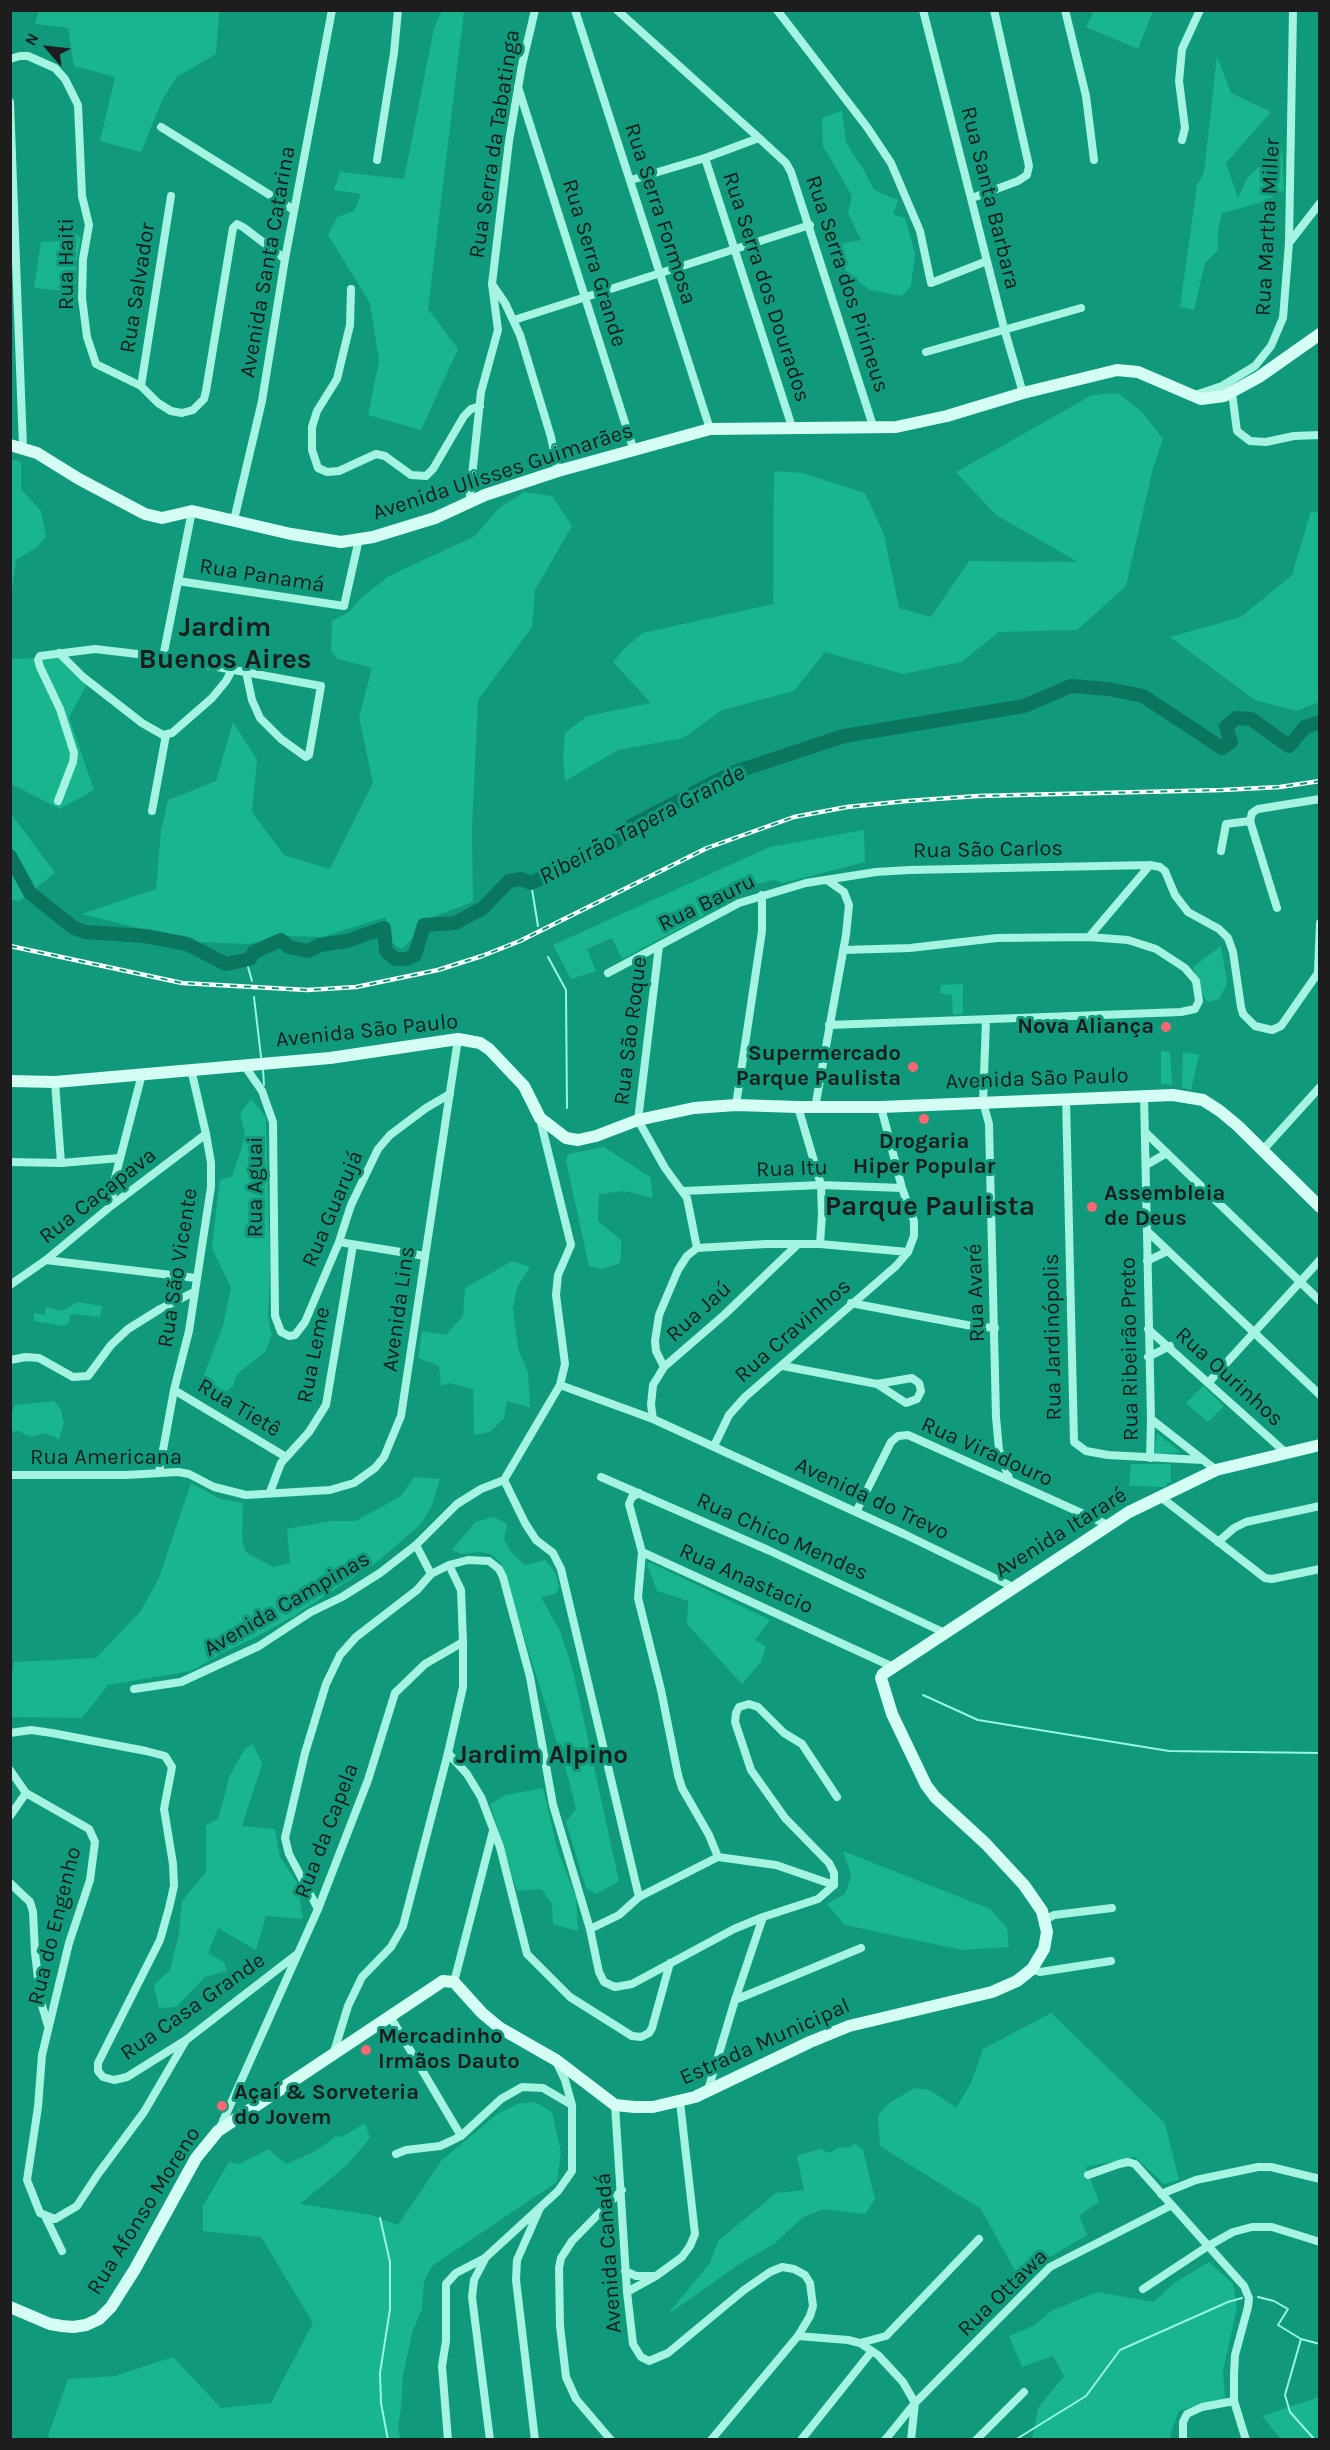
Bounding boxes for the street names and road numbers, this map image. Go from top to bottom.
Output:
street label: Rua Serra da Tabatinga [464,28,526,260]
street label: Rua Santa Barbara [955,104,1025,292]
street label: Rua Serra Formosa [618,120,702,308]
street label: Rua Martha Miller [1250,137,1286,317]
street label: Avenida Santa Catarina [235,144,301,380]
street label: Rua Serra dos Dourados [716,169,816,405]
street label: Rua Serra dos Pirineus [799,172,895,396]
street label: Rua Serra Grande [556,176,632,350]
street label: Rua Haiti [54,218,80,310]
street label: Rua Salvador [115,221,161,355]
street label: Avenida Ulisses Guimarães [369,417,637,527]
street label: Rua Panamá [197,553,327,599]
street label: Rua São Carlos [913,835,1063,865]
street label: Rua Bauru [654,868,760,938]
street label: Rua São Roque [609,955,653,1107]
street label: Avenida São Paulo [275,1008,459,1054]
street label: Avenida São Paulo [945,1063,1129,1095]
street label: Rua Aguai [243,1136,269,1238]
street label: Rua Caçapava [34,1142,162,1250]
street label: Rua Guarujá [297,1147,369,1271]
street label: Rua Itu [756,1155,828,1183]
street label: Rua São Vicente [152,1186,204,1350]
street label: Rua Avaré [961,1243,991,1343]
street label: Avenida Lins [377,1245,421,1373]
street label: Rua Jardinópolis [1038,1253,1068,1421]
street label: Rua Ribeirão Preto [1115,1257,1145,1441]
street label: Rua Cravinhos [729,1273,857,1389]
street label: Rua Jaú [661,1276,737,1348]
street label: Rua Leme [292,1305,336,1405]
street label: Rua Ourinhos [1170,1322,1288,1432]
street label: Rua Tietê [193,1373,285,1443]
street label: Rua Viradouro [917,1411,1057,1493]
street label: Rua Americana [30,1445,182,1471]
street label: Avenida do Trevo [791,1452,953,1546]
street label: Avenida Itararé [990,1482,1132,1584]
street label: Rua Chico Mendes [692,1487,872,1587]
street label: Rua Anastacio [675,1538,817,1620]
street label: Avenida Campinas [199,1546,375,1662]
street label: Rua da Capela [289,1760,365,1902]
street label: Rua do Engenho [23,1844,87,2008]
street label: Rua Casa Grande [116,1947,270,2067]
street label: Estrada Municipal [676,1993,854,2091]
street label: Rua Afonso Moreno [82,2122,206,2300]
street label: Avenida Canadá [590,2172,628,2334]
street label: Rua Ottawa [952,2244,1054,2342]

